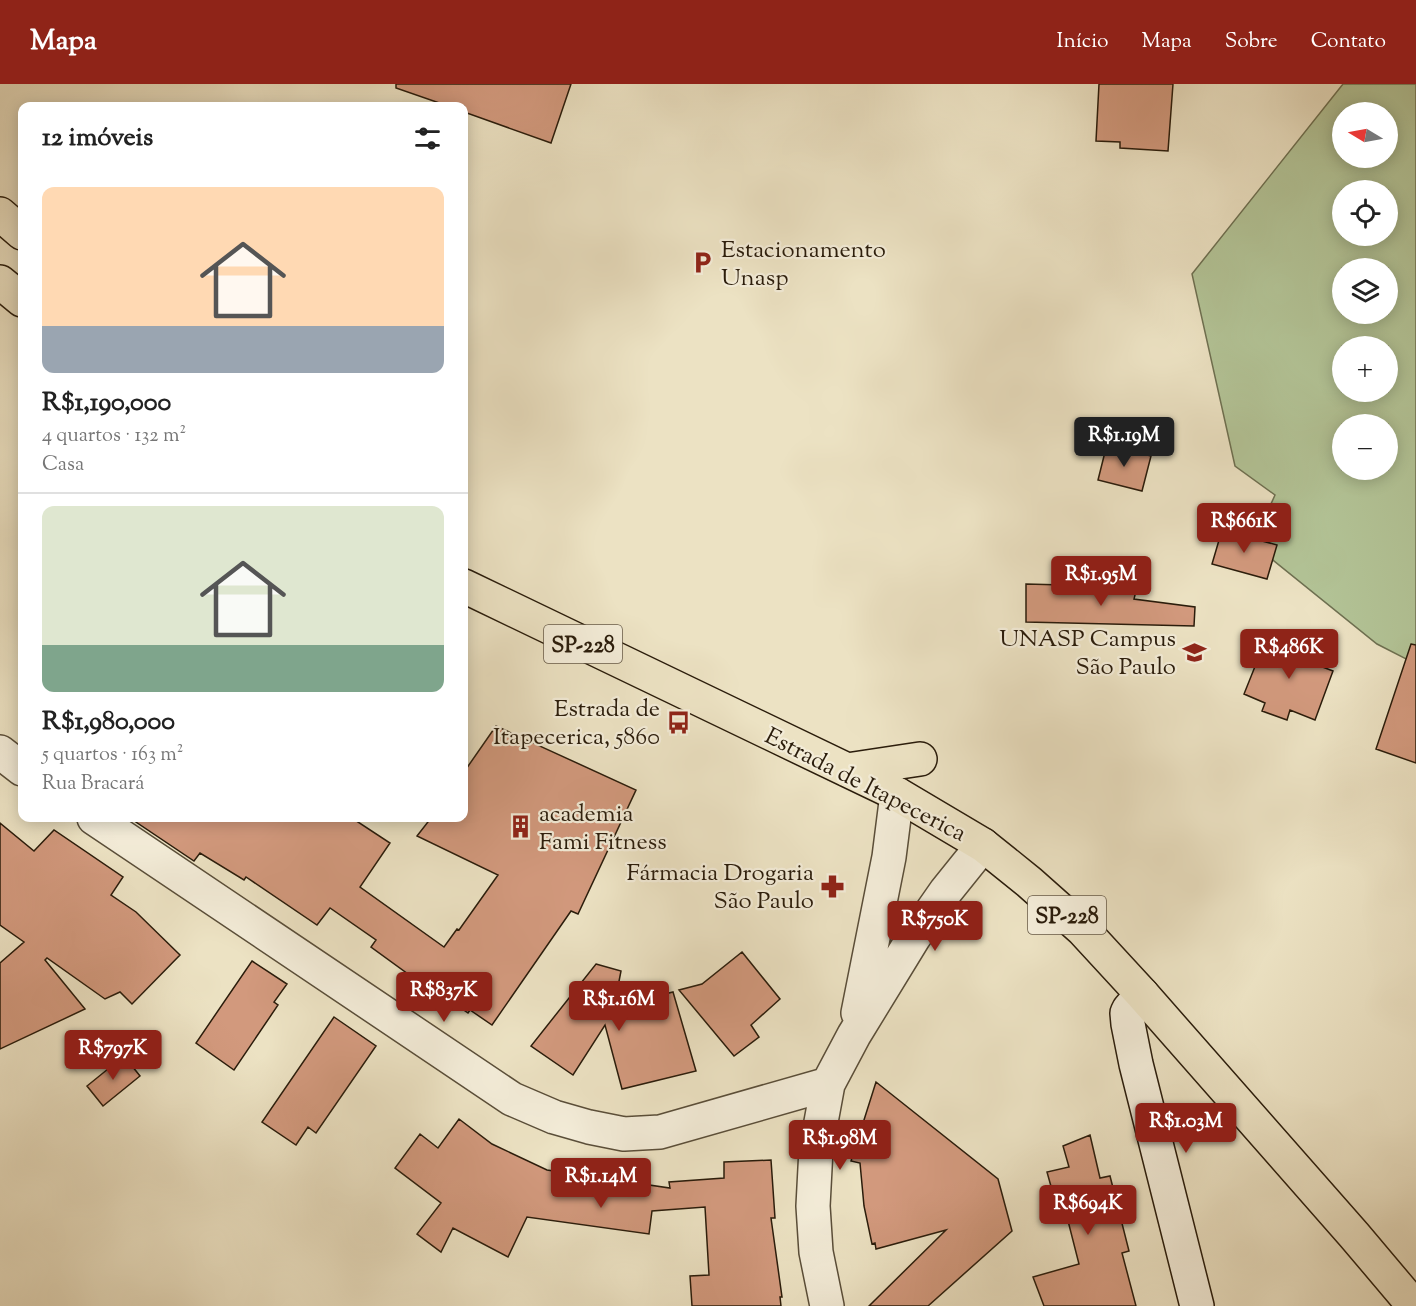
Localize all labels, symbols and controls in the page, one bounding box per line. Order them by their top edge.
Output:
text: Mapa [30,22,97,62]
text: Início [1057,27,1109,57]
text: Mapa [1142,27,1192,57]
text: Sobre [1225,27,1278,57]
text: Contato [1311,27,1386,57]
north arrow [1332,102,1398,168]
map controls [1332,102,1398,480]
text: 12 imóveis [42,120,153,157]
icon: filters [411,122,444,155]
button: locate [1332,180,1398,246]
icon: home [189,226,297,334]
place label: Estacionamento Unasp [721,234,886,296]
parking icon: Estacionamento Unasp [690,250,716,276]
button: layers [1332,258,1398,324]
button: + [1332,336,1398,402]
text: R$1,190,000 [42,385,171,422]
button: − [1332,414,1398,480]
pin: R$1.19M [1069,417,1179,468]
text: 4 quartos · 132 m² [42,422,186,451]
text: R$1.19M [1088,422,1160,451]
text: Casa [42,451,84,480]
pin: R$661K [1195,503,1293,554]
text: R$661K [1211,508,1277,537]
icon: home [189,545,297,653]
pin: R$1.95M [1046,556,1156,607]
text: R$1.95M [1065,561,1137,590]
place label: UNASP Campus São Paulo [999,623,1176,685]
road number: SP-228 [544,625,622,663]
pin: R$486K [1240,629,1338,680]
text: R$486K [1254,634,1324,663]
school or university icon: UNASP Campus São Paulo [1181,639,1207,665]
place label: Estrada de Itapecerica, 5860 [493,693,660,755]
text: R$1,980,000 [42,704,175,741]
bus stop icon: Estrada de Itapecerica, 5860 [665,709,691,735]
street label: Estrada de Itapecerica [758,720,972,851]
text: 5 quartos · 163 m² [42,741,184,770]
text: Rua Bracará [42,770,145,799]
place label: academia Fami Fitness [539,798,667,860]
building icon: academia Fami Fitness [508,814,534,840]
place label: Fármacia Drogaria São Paulo [626,857,814,919]
pharmacy icon: Fármacia Drogaria São Paulo [819,873,845,899]
road number: SP-228 [1028,896,1106,934]
pin: R$750K [886,901,984,952]
text: R$750K [902,906,968,935]
pin: R$837K [395,972,493,1023]
text: R$837K [410,977,478,1006]
pin: R$1.16M [564,981,674,1032]
text: R$1.16M [583,986,655,1015]
pin: R$797K [64,1030,162,1081]
text: R$797K [79,1035,147,1064]
pin: R$1.03M [1131,1103,1241,1154]
text: R$1.03M [1149,1108,1223,1137]
pin: R$1.98M [785,1120,895,1171]
text: R$1.98M [803,1125,877,1154]
pin: R$1.14M [546,1158,656,1209]
text: R$1.14M [565,1163,637,1192]
pin: R$694K [1039,1185,1137,1236]
text: R$694K [1053,1190,1123,1219]

